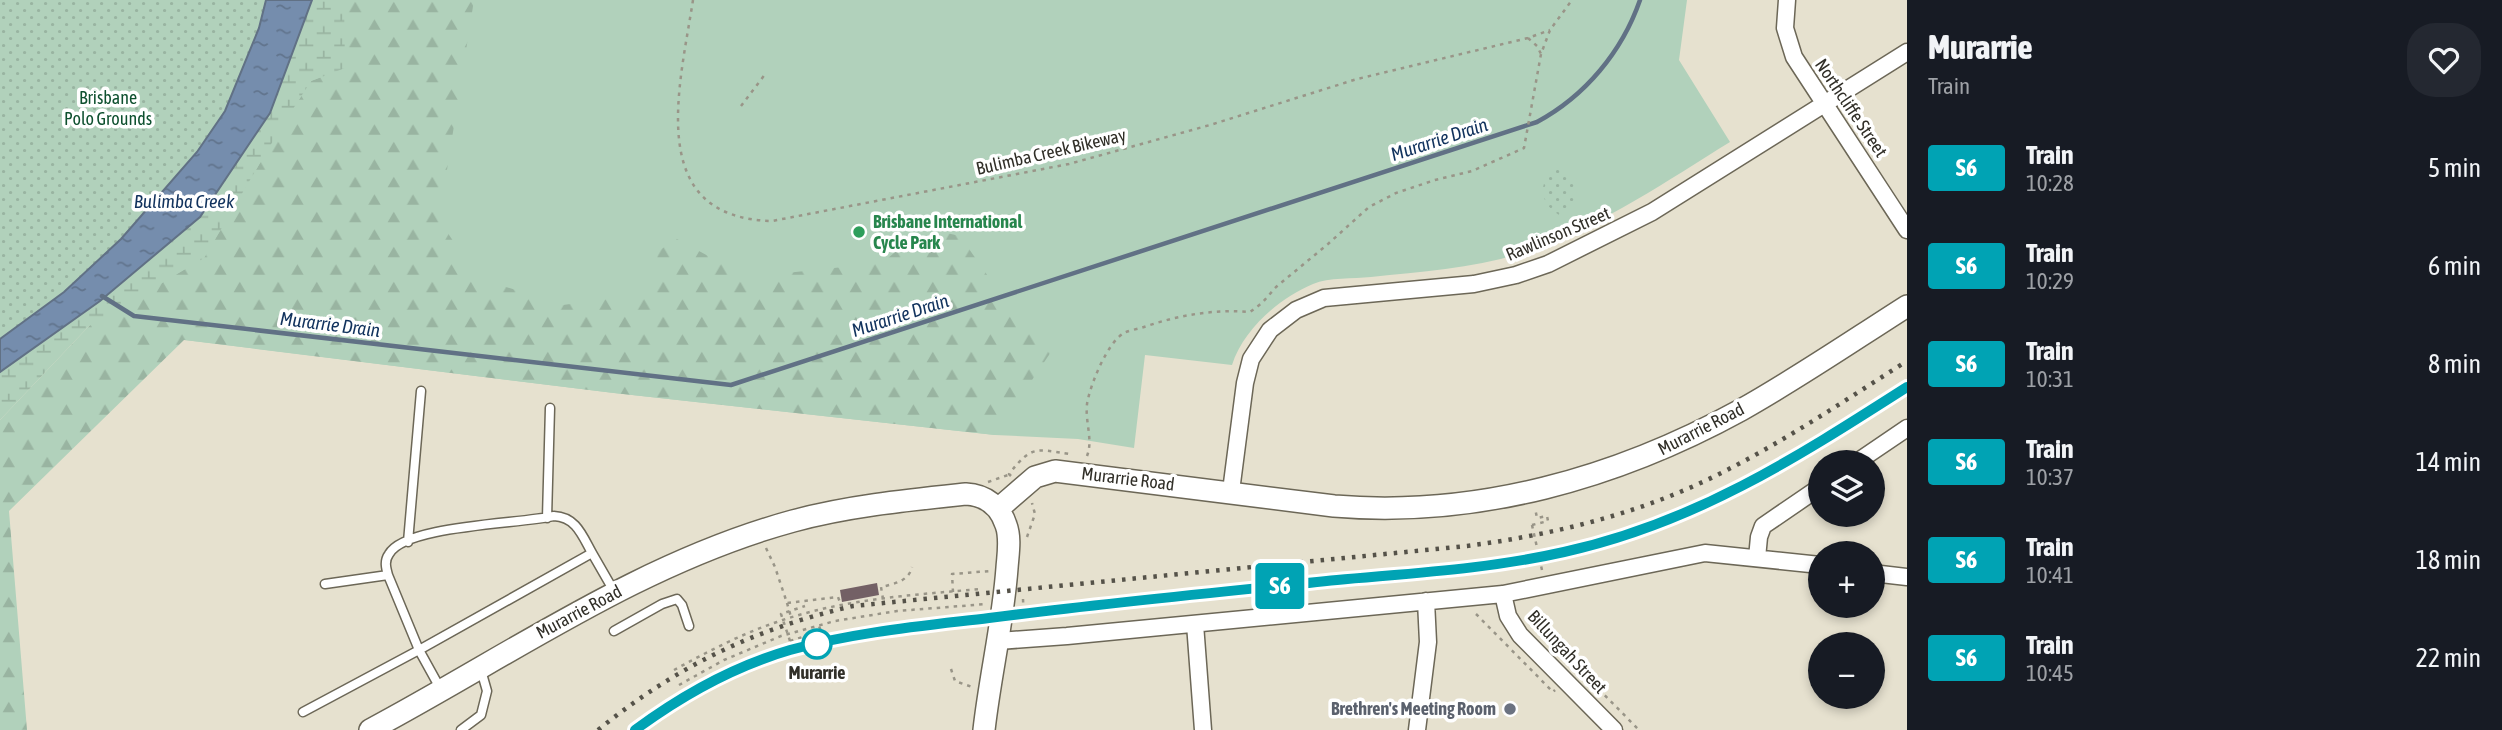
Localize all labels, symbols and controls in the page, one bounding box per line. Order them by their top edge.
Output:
button: heart [2407,23,2481,97]
text: Murarrie [1928,28,2033,66]
street label: Northcliffe Street [1811,55,1892,161]
text: Train [1928,73,1970,99]
park label: Brisbane Polo Grounds [64,87,152,129]
water label: Murarrie Drain [1388,113,1490,165]
street label: Bulimba Creek Bikeway [974,124,1128,179]
text: Train [2026,140,2074,170]
text: 5 min [2428,153,2481,183]
text: S6 [1956,154,1977,181]
text: 10:28 [2026,170,2074,196]
water label: Bulimba Creek [134,190,235,212]
street label: Rawlinson Street [1502,202,1613,265]
place label: Brisbane International Cycle Park [873,211,1022,253]
marker: Brisbane International Cycle Park [851,224,867,240]
text: Train [2026,238,2074,268]
text: 6 min [2428,251,2481,281]
text: S6 [1956,252,1977,279]
text: 10:29 [2026,268,2074,294]
water label: Murarrie Drain [849,289,951,341]
water label: Murarrie Drain [279,307,381,341]
text: Train [2026,336,2074,366]
text: 8 min [2428,349,2481,379]
text: S6 [1956,350,1977,377]
text: 10:31 [2026,366,2074,392]
street label: Murarrie Road [1654,398,1747,459]
text: Train [2026,434,2074,464]
text: 14 min [2416,447,2481,477]
text: S6 [1956,448,1977,475]
map controls [1808,450,1885,709]
button: layers [1808,450,1885,527]
street label: Murarrie Road [1080,462,1176,495]
text: 10:37 [2026,464,2074,490]
text: Train [2026,532,2074,562]
button: + [1808,541,1885,618]
text: 18 min [2416,545,2481,575]
text: S6 [1956,546,1977,573]
text: 10:41 [2026,562,2074,588]
line badge: S6 [1248,563,1312,609]
text: S6 [1269,572,1291,599]
street label: Murarrie Road [532,580,625,643]
street label: Billungah Street [1524,606,1611,698]
marker: Murarrie [802,629,832,659]
text: Train [2026,630,2074,660]
button: − [1808,632,1885,709]
text: 22 min [2416,643,2481,673]
text: S6 [1956,644,1977,671]
text: 10:45 [2026,660,2074,686]
place label: Murarrie [788,662,846,683]
place label: Brethren's Meeting Room [1331,698,1496,719]
marker: Brethren's Meeting Room [1502,701,1518,717]

